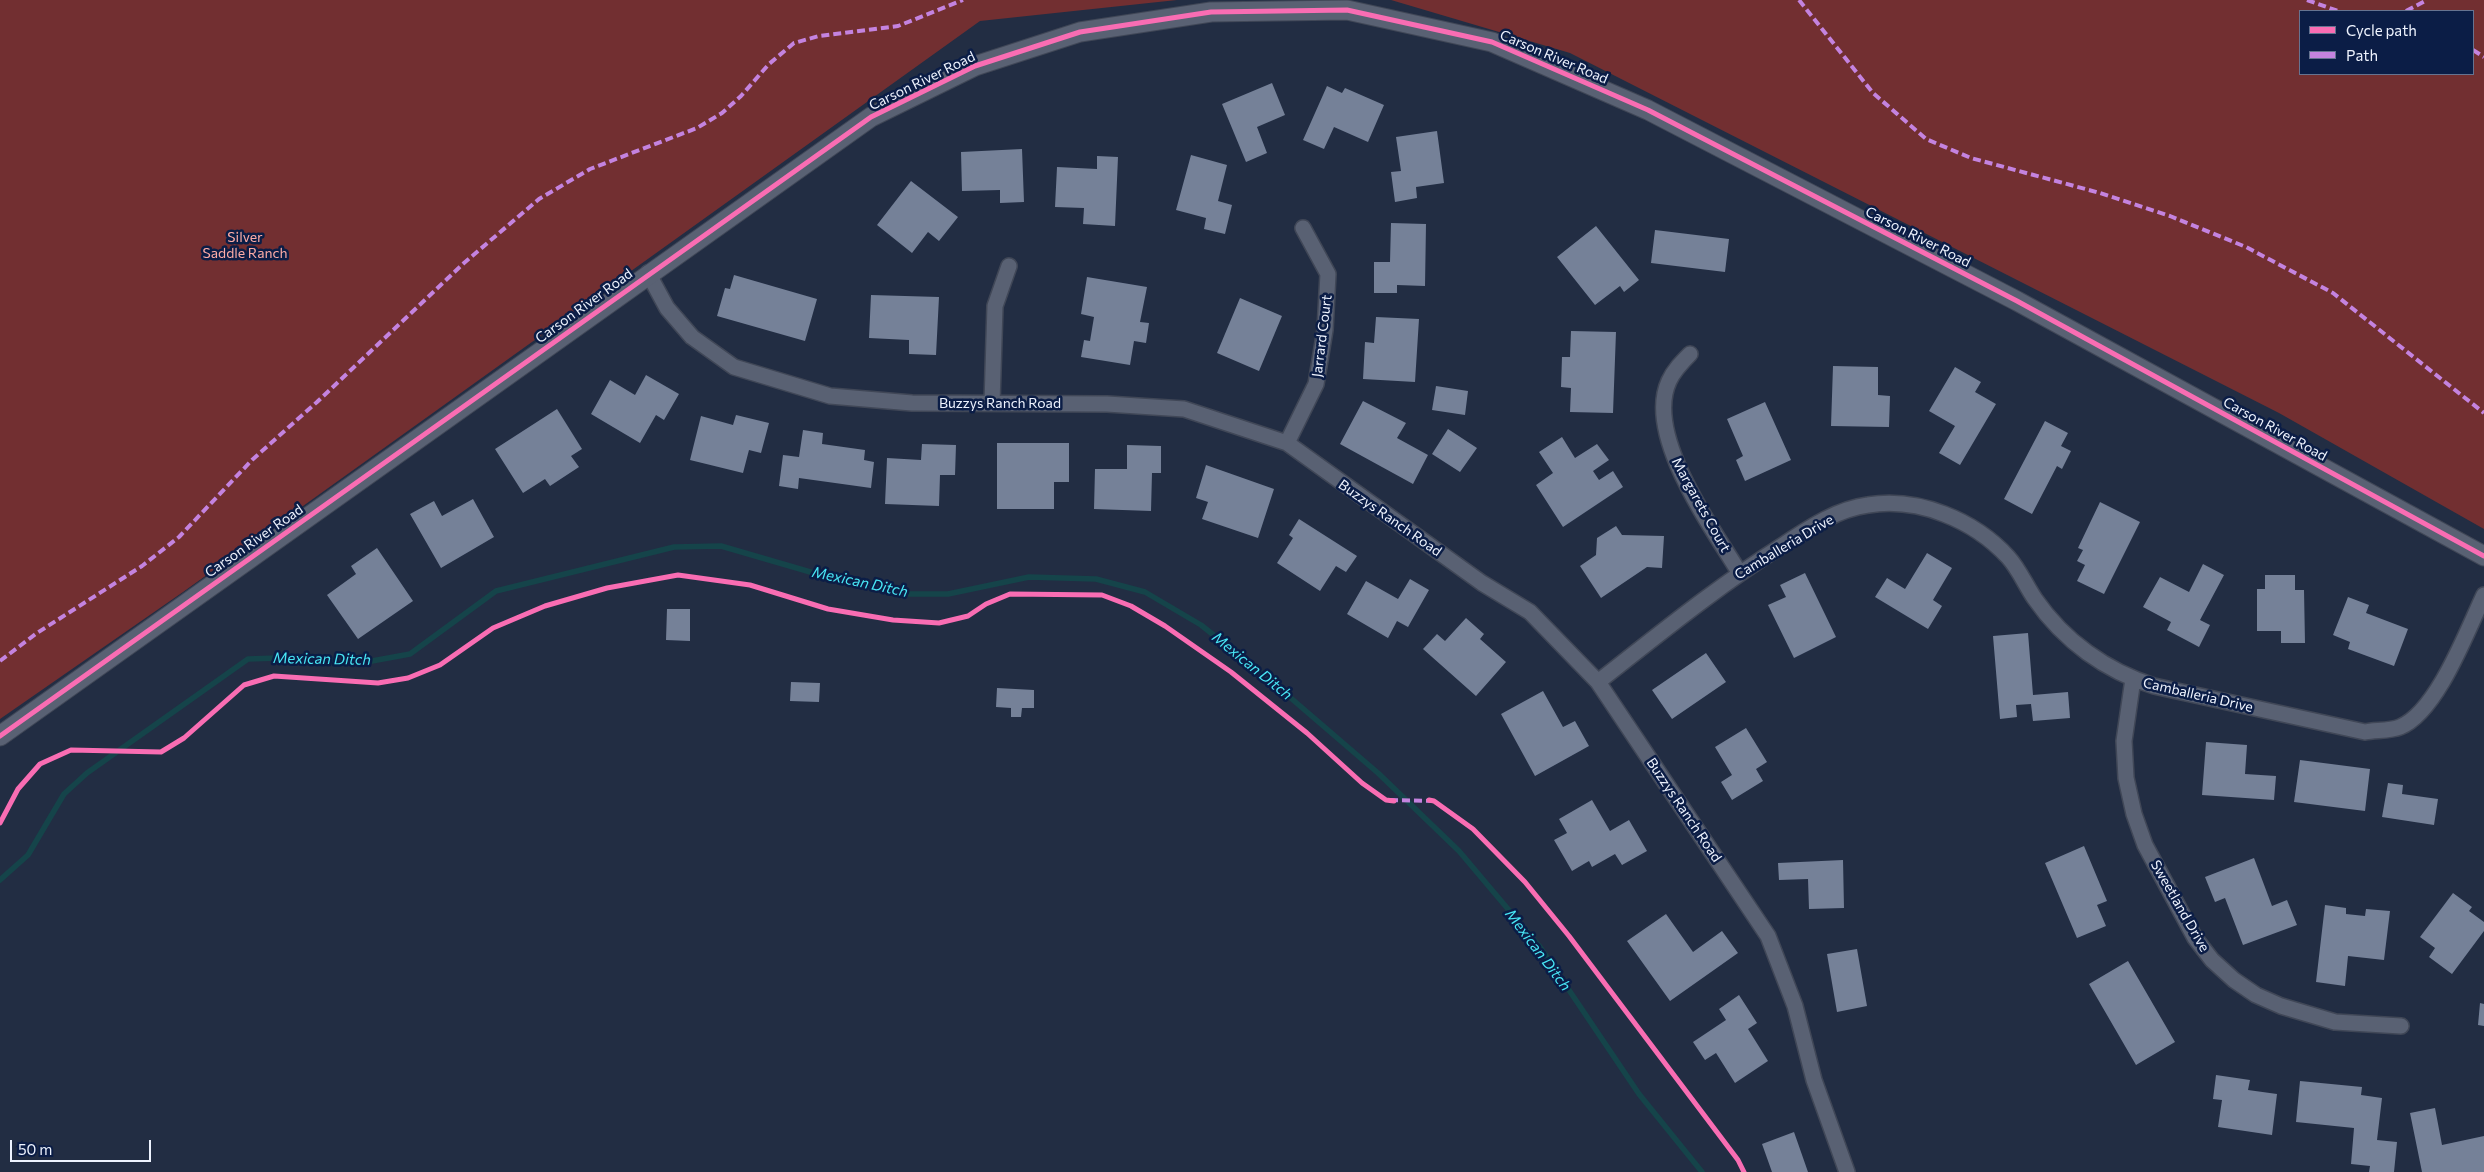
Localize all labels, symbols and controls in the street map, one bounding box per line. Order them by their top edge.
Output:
legend [2299,10,2474,75]
text: Cycle path [2346,21,2417,39]
street label: Carson River Road [1497,27,1611,87]
text: Path [2346,46,2378,64]
street label: Carson River Road [866,48,978,114]
street label: Carson River Road [1863,203,1973,271]
park label: Silver Saddle Ranch [203,229,287,262]
street label: Carson River Road [532,265,636,347]
street label: Jarrard Court [1309,294,1335,378]
street label: Carson River Road [2220,394,2330,464]
street label: Buzzys Ranch Road [939,395,1061,411]
street label: Margarets Court [1668,455,1734,555]
street label: Buzzys Ranch Road [1335,476,1445,560]
street label: Carson River Road [202,501,306,581]
street label: Camballeria Drive [1732,511,1836,583]
water label: Mexican Ditch [810,563,910,601]
water label: Mexican Ditch [1208,628,1296,704]
water label: Mexican Ditch [273,649,371,669]
street label: Camballeria Drive [2141,674,2255,716]
street label: Buzzys Ranch Road [1643,755,1725,865]
street label: Sweetland Drive [2147,857,2213,955]
water label: Mexican Ditch [1501,906,1575,994]
scale bar [12,1130,154,1162]
text: 50 m [18,1140,52,1158]

